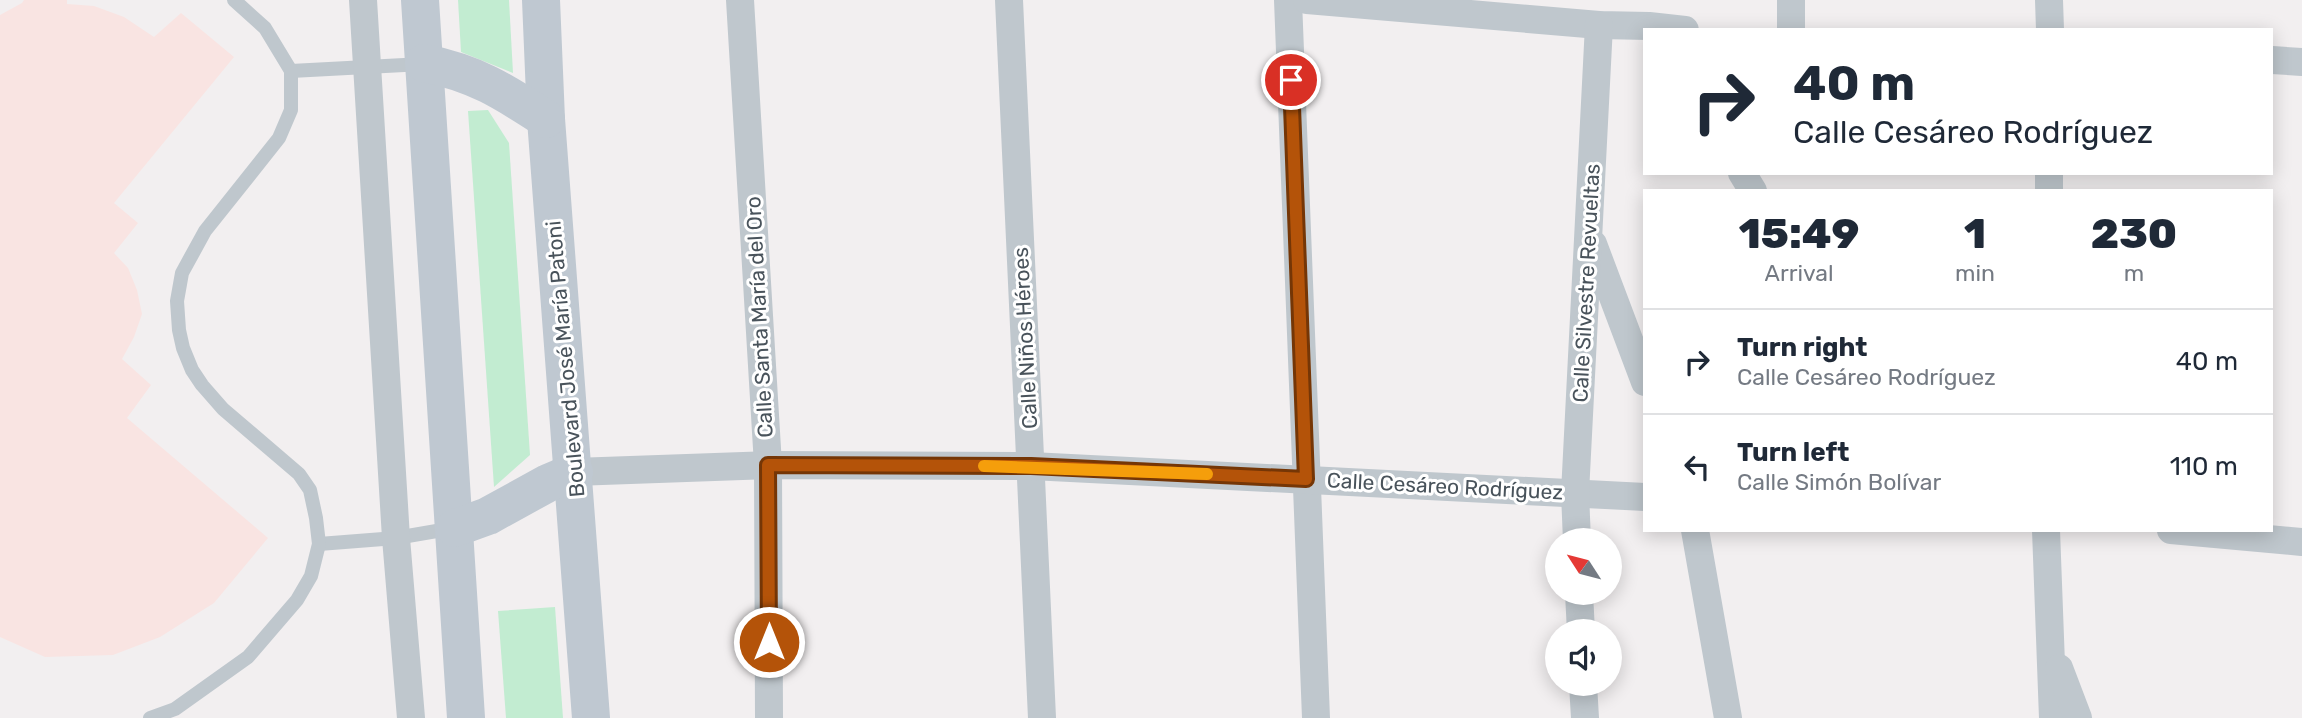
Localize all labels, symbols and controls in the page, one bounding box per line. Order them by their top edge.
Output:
pin [1261,50,1321,110]
text: 40 m [1793,54,1915,112]
icon: right [1678,56,1769,147]
icon: arrive [1272,61,1310,99]
text: Calle Cesáreo Rodríguez [1793,113,2153,151]
street label: Calle Silvestre Revueltas [1567,163,1605,403]
street label: Calle Santa María del Oro [740,196,778,438]
text: 15:49 [1739,209,1859,259]
text: 1 [1964,209,1986,259]
text: 230 [2091,209,2177,259]
street label: Boulevard José María Patoni [540,220,590,498]
street label: Calle Niños Héroes [1008,246,1042,430]
text: Arrival [1765,259,1834,287]
text: min [1955,259,1995,287]
text: m [2124,259,2144,287]
text: Turn right [1737,332,1867,363]
icon: right [1678,343,1716,381]
text: 40 m [2176,346,2238,377]
text: Calle Cesáreo Rodríguez [1737,363,1996,391]
text: Turn left [1737,437,1849,468]
icon: left [1678,448,1716,486]
text: 110 m [2170,451,2238,482]
street label: Calle Cesáreo Rodríguez [1326,467,1564,505]
text: Calle Simón Bolívar [1737,468,1941,496]
north arrow [1545,528,1622,606]
map controls [1545,528,1622,696]
position arrow [732,605,806,679]
button: sound [1545,619,1622,696]

